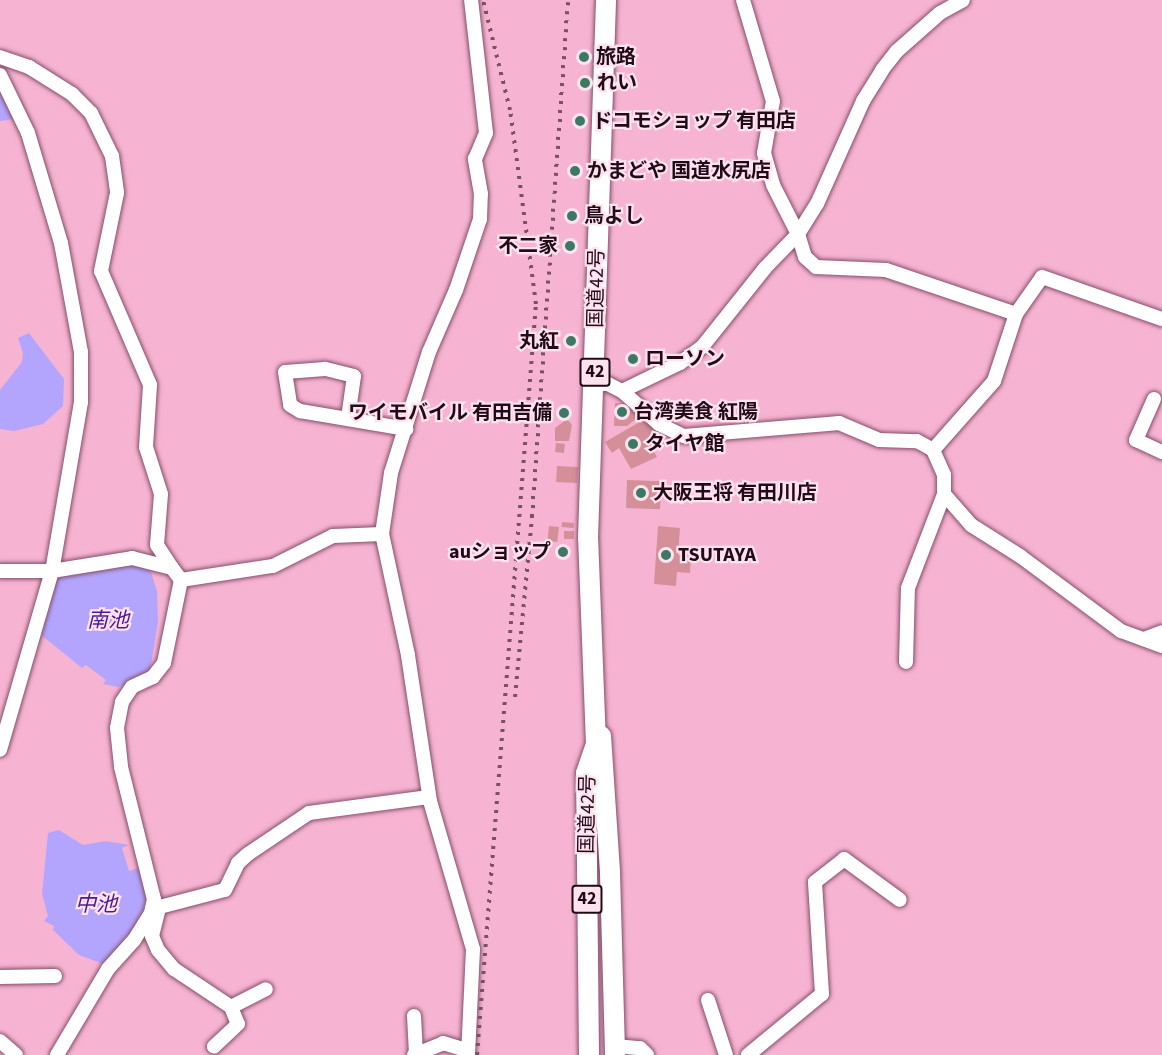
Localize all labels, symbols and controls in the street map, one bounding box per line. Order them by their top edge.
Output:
place label: 旅路 [596,45,636,69]
marker: 旅路 [577,50,591,64]
place label: れい [597,71,637,95]
marker: れい [578,76,592,90]
place label: ドコモショップ 有田店 [592,109,796,133]
marker: ドコモショップ 有田店 [573,114,587,128]
place label: かまどや 国道水尻店 [587,159,771,183]
marker: かまどや 国道水尻店 [568,164,582,178]
place label: 鳥よし [584,204,644,228]
marker: 鳥よし [565,209,579,223]
place label: 不二家 [498,234,558,258]
marker: 不二家 [563,239,577,253]
street label: 国道42号 [584,248,610,328]
place label: 丸紅 [519,329,559,353]
marker: 丸紅 [564,334,578,348]
place label: ローソン [645,347,725,371]
marker: ローソン [626,352,640,366]
road number: 42 [578,357,612,387]
place label: 台湾美食 紅陽 [634,400,758,424]
place label: ワイモバイル 有田吉備 [348,401,552,425]
marker: 台湾美食 紅陽 [615,405,629,419]
marker: ワイモバイル 有田吉備 [557,406,571,420]
place label: タイヤ館 [645,432,725,456]
marker: タイヤ館 [626,437,640,451]
place label: 大阪王将 有田川店 [653,481,817,505]
marker: 大阪王将 有田川店 [634,486,648,500]
place label: auショップ [449,540,551,564]
place label: TSUTAYA [678,543,756,567]
marker: auショップ [556,545,570,559]
marker: TSUTAYA [659,548,673,562]
water label: 南池 [87,607,129,633]
street label: 国道42号 [575,774,601,854]
road number: 42 [570,884,604,914]
water label: 中池 [75,891,117,917]

